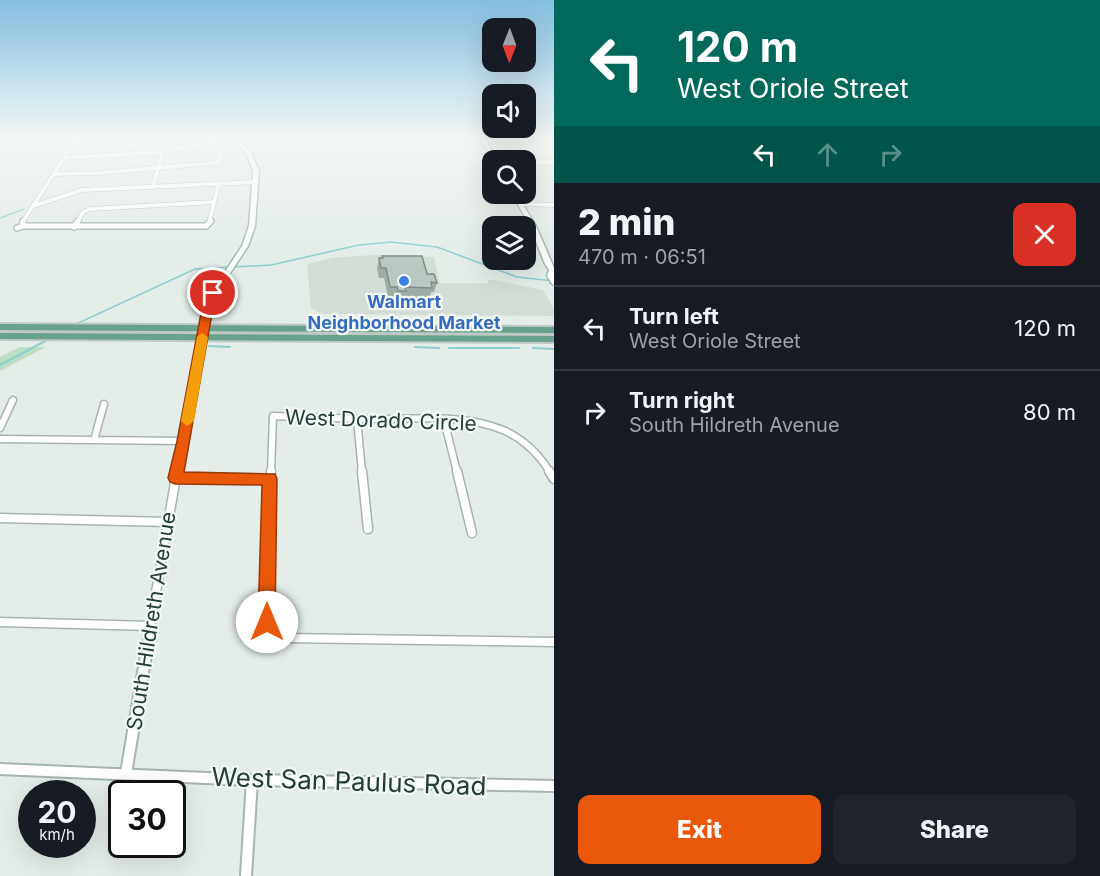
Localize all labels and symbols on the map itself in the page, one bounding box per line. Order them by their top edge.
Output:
north arrow [482,18,536,72]
pin [187,267,238,318]
marker: Walmart Neighborhood Market [397,274,411,288]
place label: Walmart Neighborhood Market [308,291,501,333]
street label: West Dorado Circle [285,404,477,436]
street label: South Hildreth Avenue [121,510,181,732]
position arrow [235,590,299,654]
street label: West San Paulus Road [211,761,487,801]
speed limit sign: 30 [108,780,186,858]

